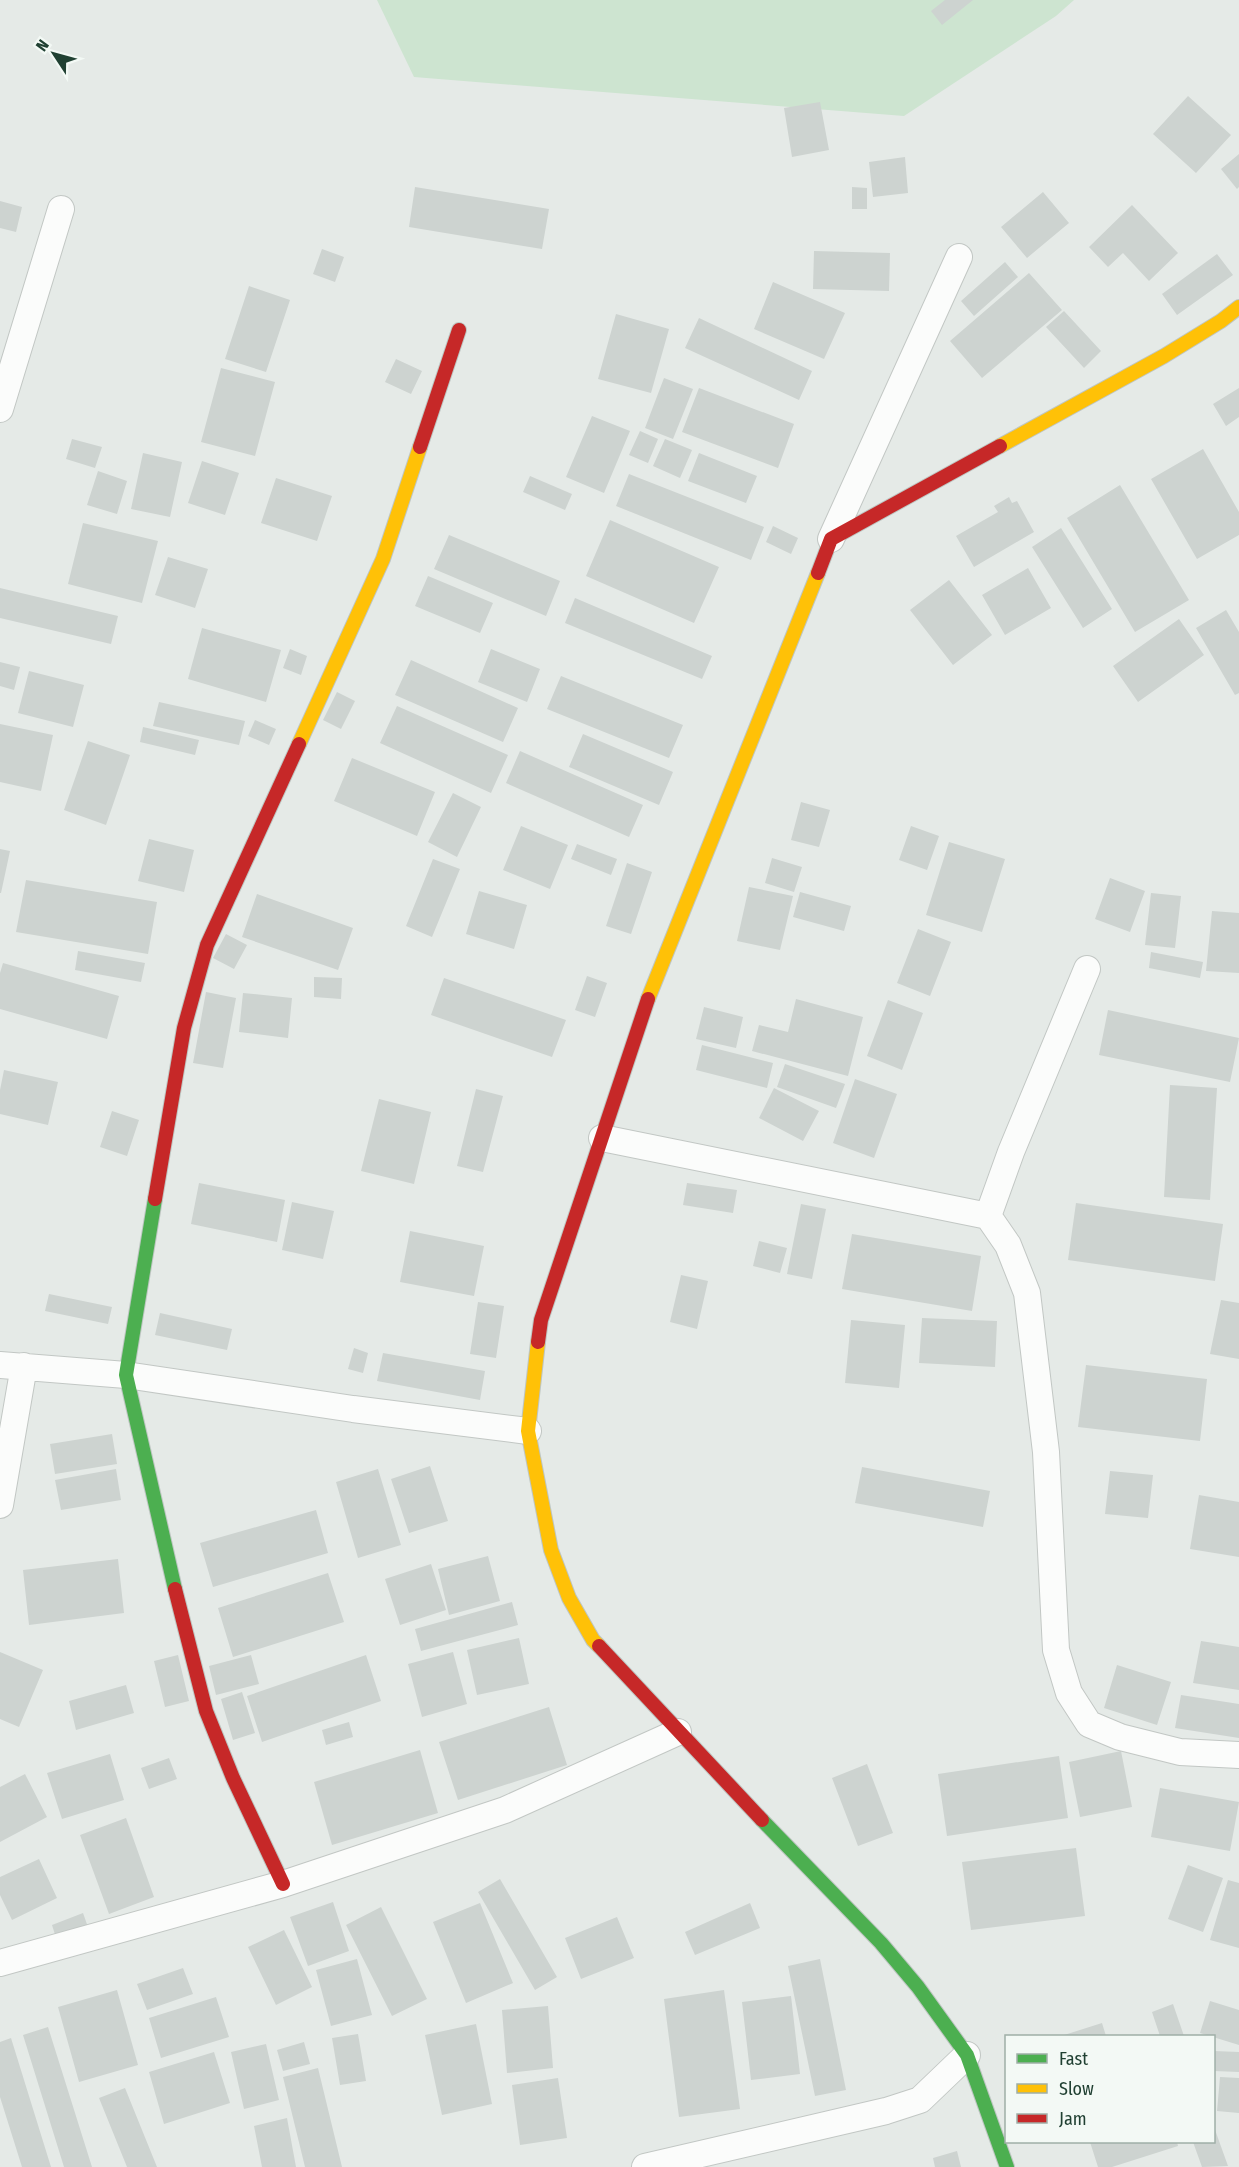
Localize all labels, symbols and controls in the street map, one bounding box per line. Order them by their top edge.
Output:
north arrow [24,24,84,84]
text: N [32,36,53,55]
legend [1005,2035,1215,2143]
text: Fast [1059,2048,1088,2070]
text: Slow [1059,2078,1094,2100]
text: Jam [1059,2108,1087,2130]

